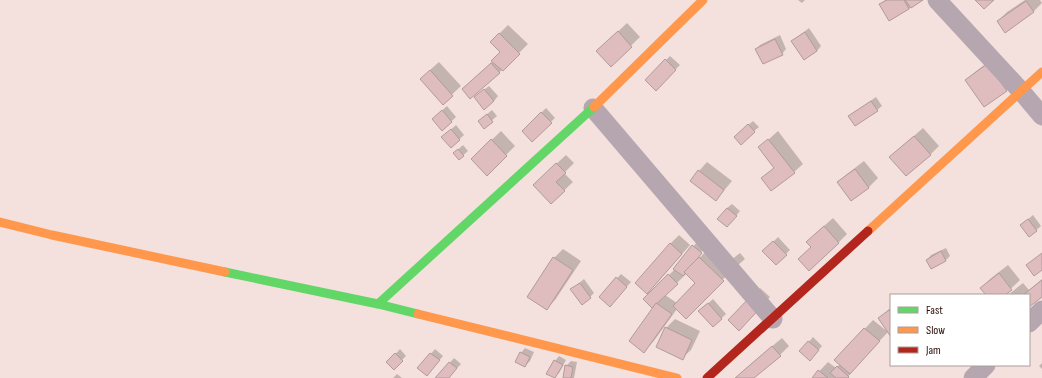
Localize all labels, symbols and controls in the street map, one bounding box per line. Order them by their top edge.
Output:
legend [890,294,1030,366]
text: Fast [926,303,943,318]
text: Slow [926,323,945,338]
text: Jam [925,343,941,358]

